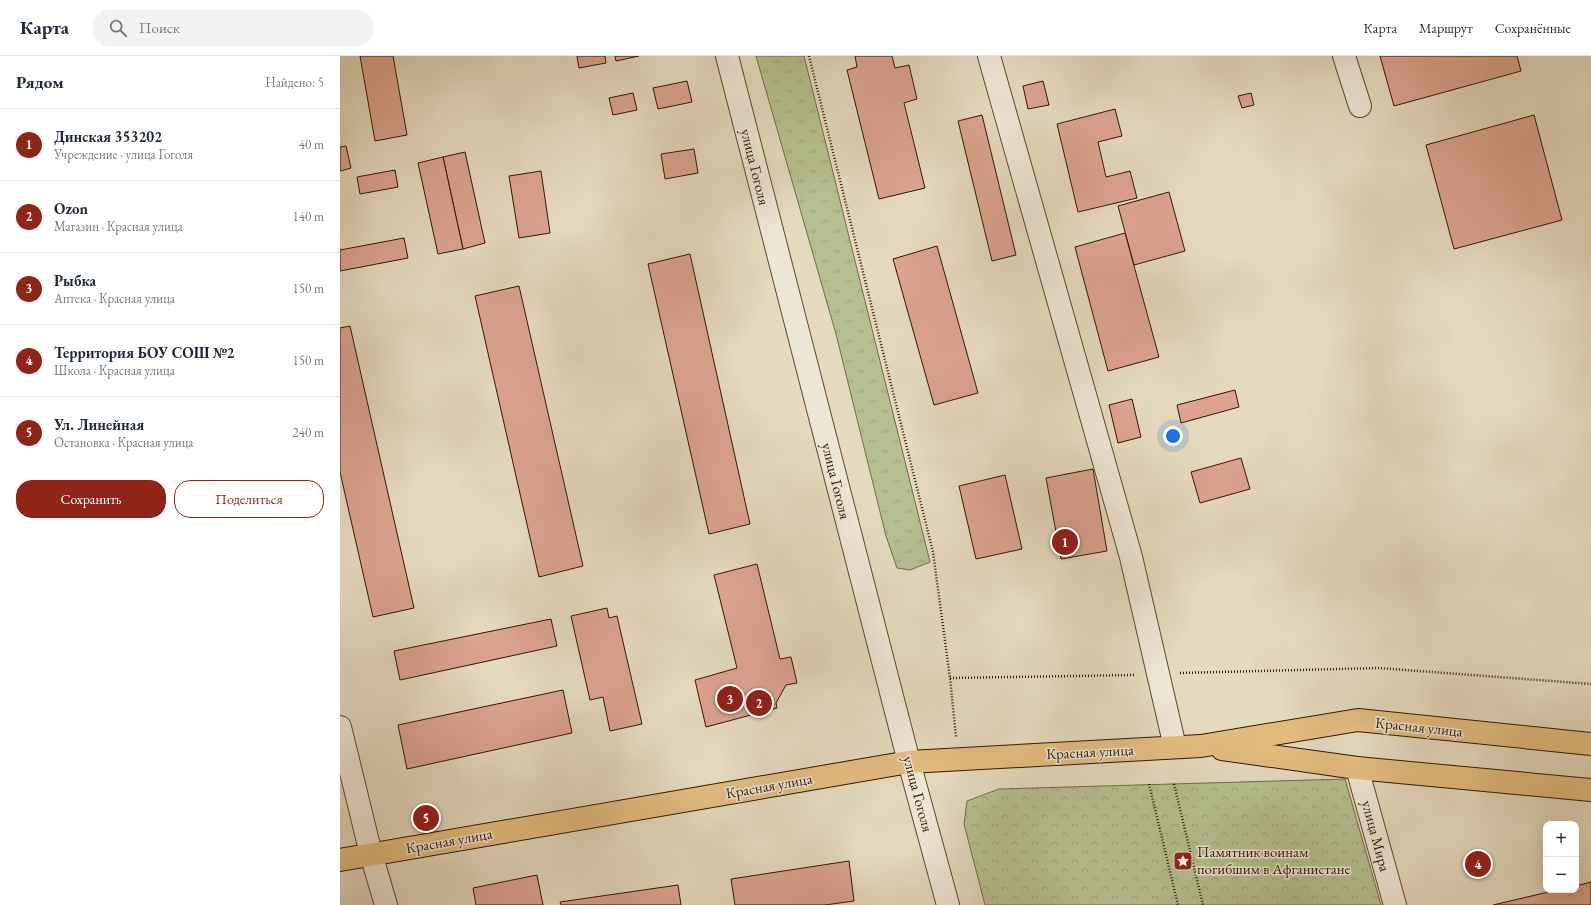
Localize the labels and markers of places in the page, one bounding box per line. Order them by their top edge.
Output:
pin: 1 [1052,527,1078,557]
pin: 3 [717,684,743,714]
pin: 2 [746,688,772,718]
pin: 5 [413,803,439,833]
place label: Памятник воинам погибшим в Афганистане [1197,842,1351,878]
pin: 4 [1465,849,1491,879]
place icon: Памятник воинам погибшим в Афганистане [1172,850,1194,872]

